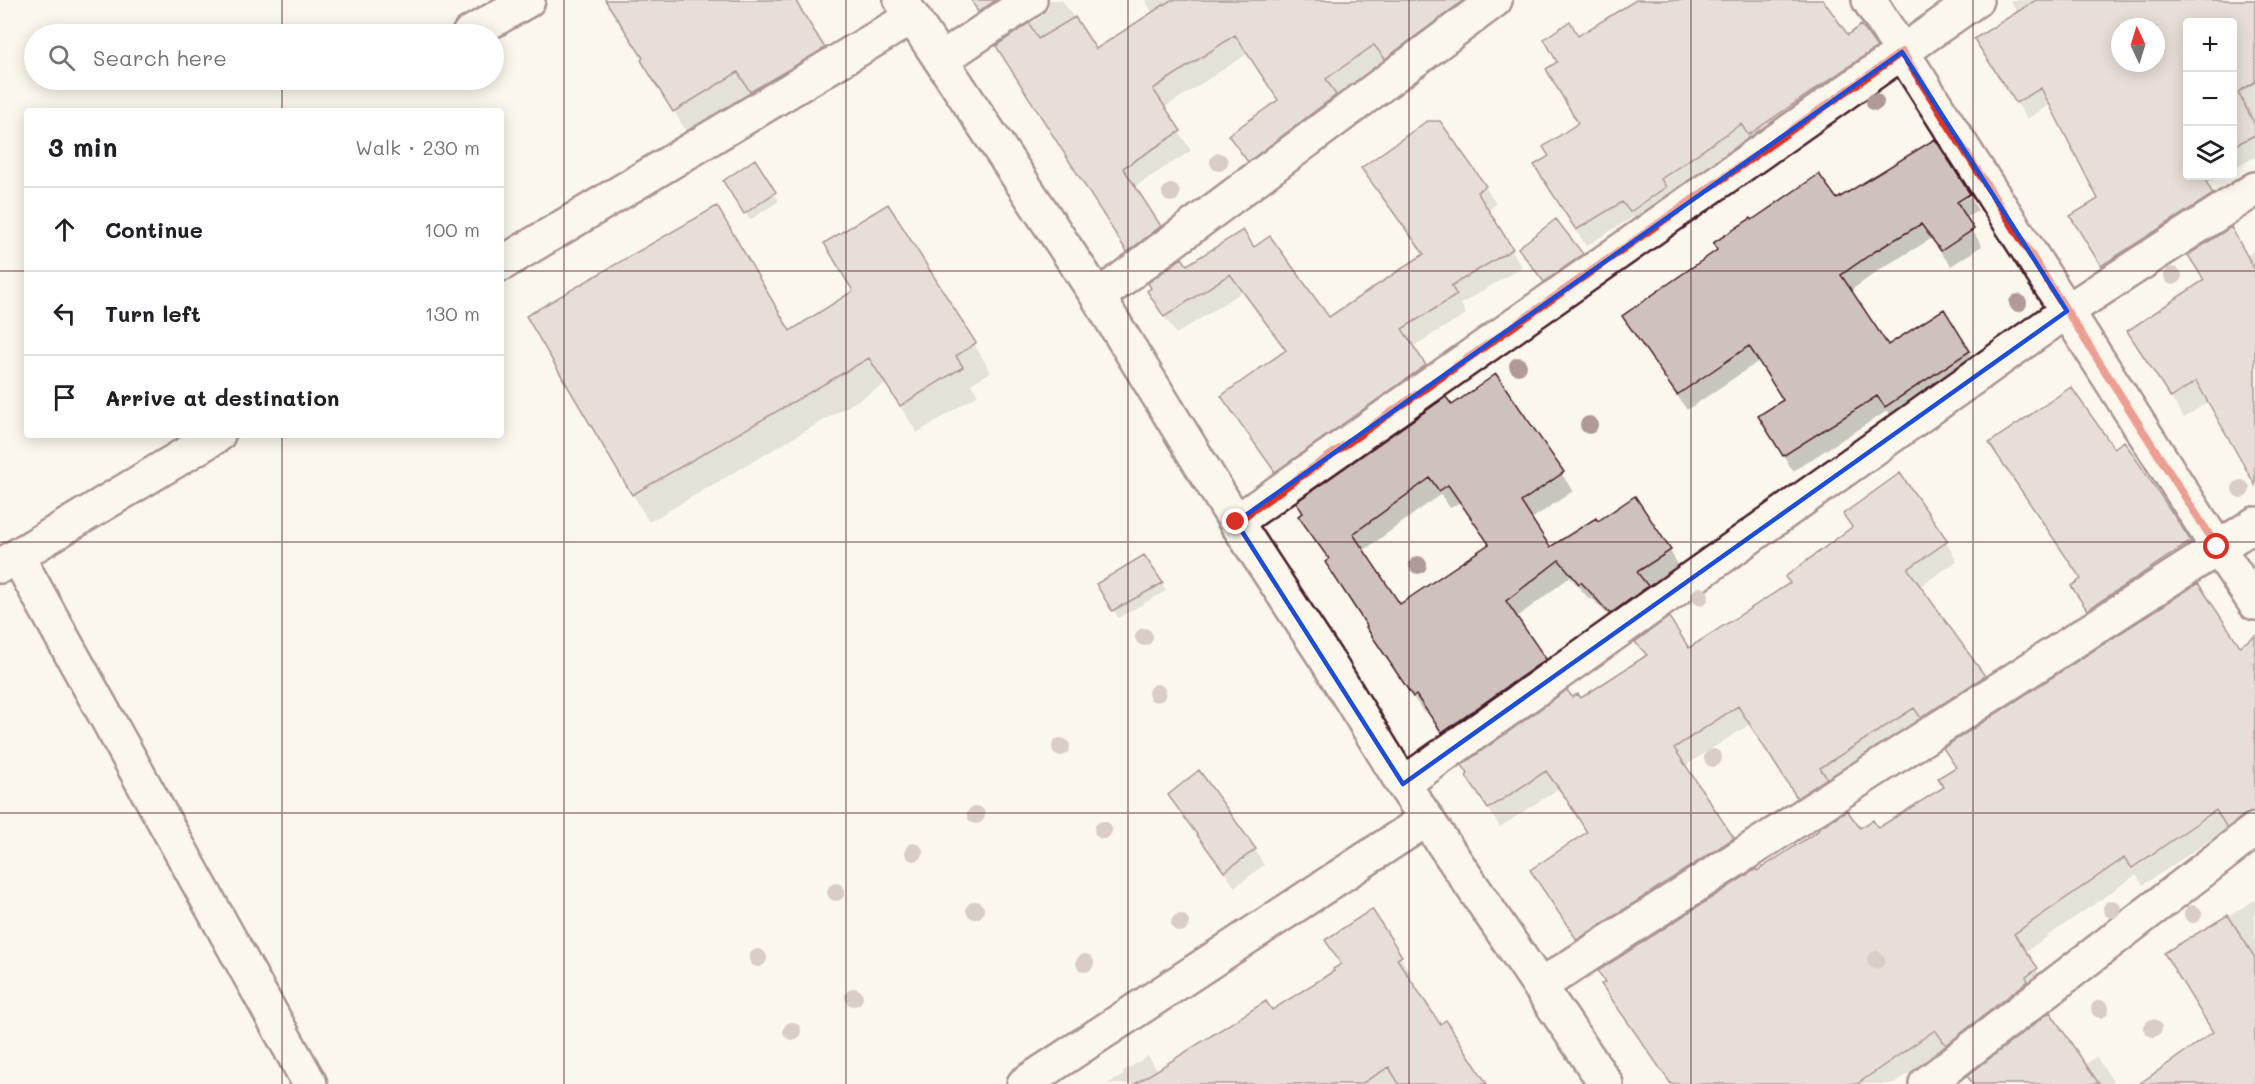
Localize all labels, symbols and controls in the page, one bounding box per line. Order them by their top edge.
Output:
north arrow [2111,18,2165,72]
map controls [2183,18,2237,180]
button: + [2183,18,2237,72]
search box [24,24,504,90]
icon: search [45,41,78,74]
text: Search here [93,43,227,72]
button: − [2183,72,2237,126]
button: layers [2183,126,2237,180]
text: 3 min [48,130,117,164]
text: Walk · 230 m [355,134,480,160]
icon: ahead [48,213,81,246]
text: Continue [105,215,203,244]
text: 100 m [424,216,480,242]
icon: left [48,297,81,330]
text: Turn left [105,299,201,328]
text: 130 m [425,300,480,326]
icon: arrive [48,381,81,414]
text: Arrive at destination [105,383,340,412]
route end [1222,508,1248,534]
route start [2203,533,2229,559]

